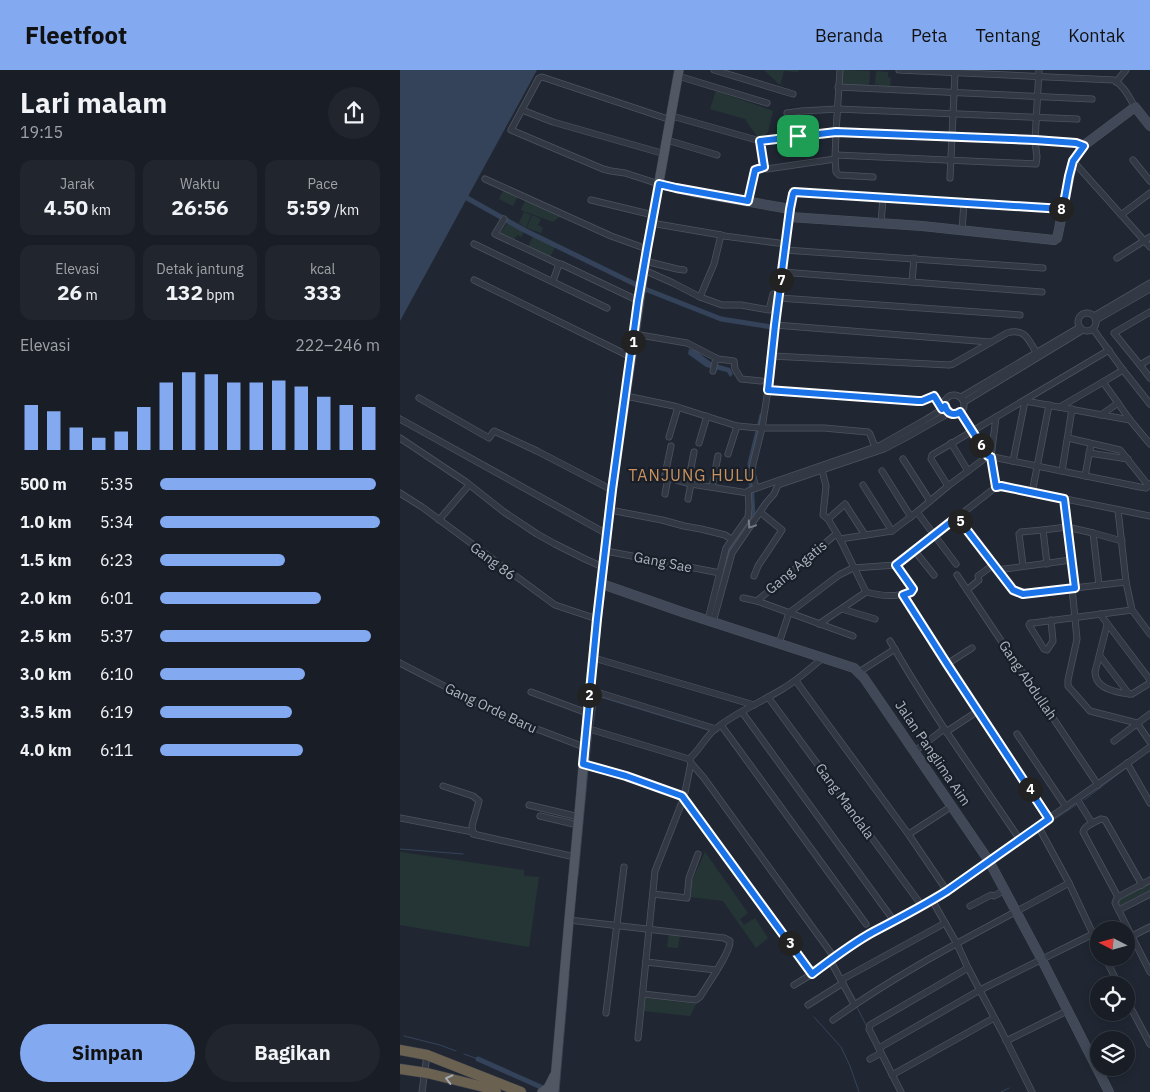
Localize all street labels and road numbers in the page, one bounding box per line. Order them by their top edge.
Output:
street label: Gang Agatis [762,536,831,598]
street label: Gang 86 [467,538,519,584]
street label: Gang Sae [632,548,694,577]
street label: Gang Abdullah [995,637,1061,723]
street label: Gang Orde Baru [442,679,540,737]
street label: Jalan Panglima Aim [891,697,975,809]
street label: Gang Mandala [811,759,879,843]

